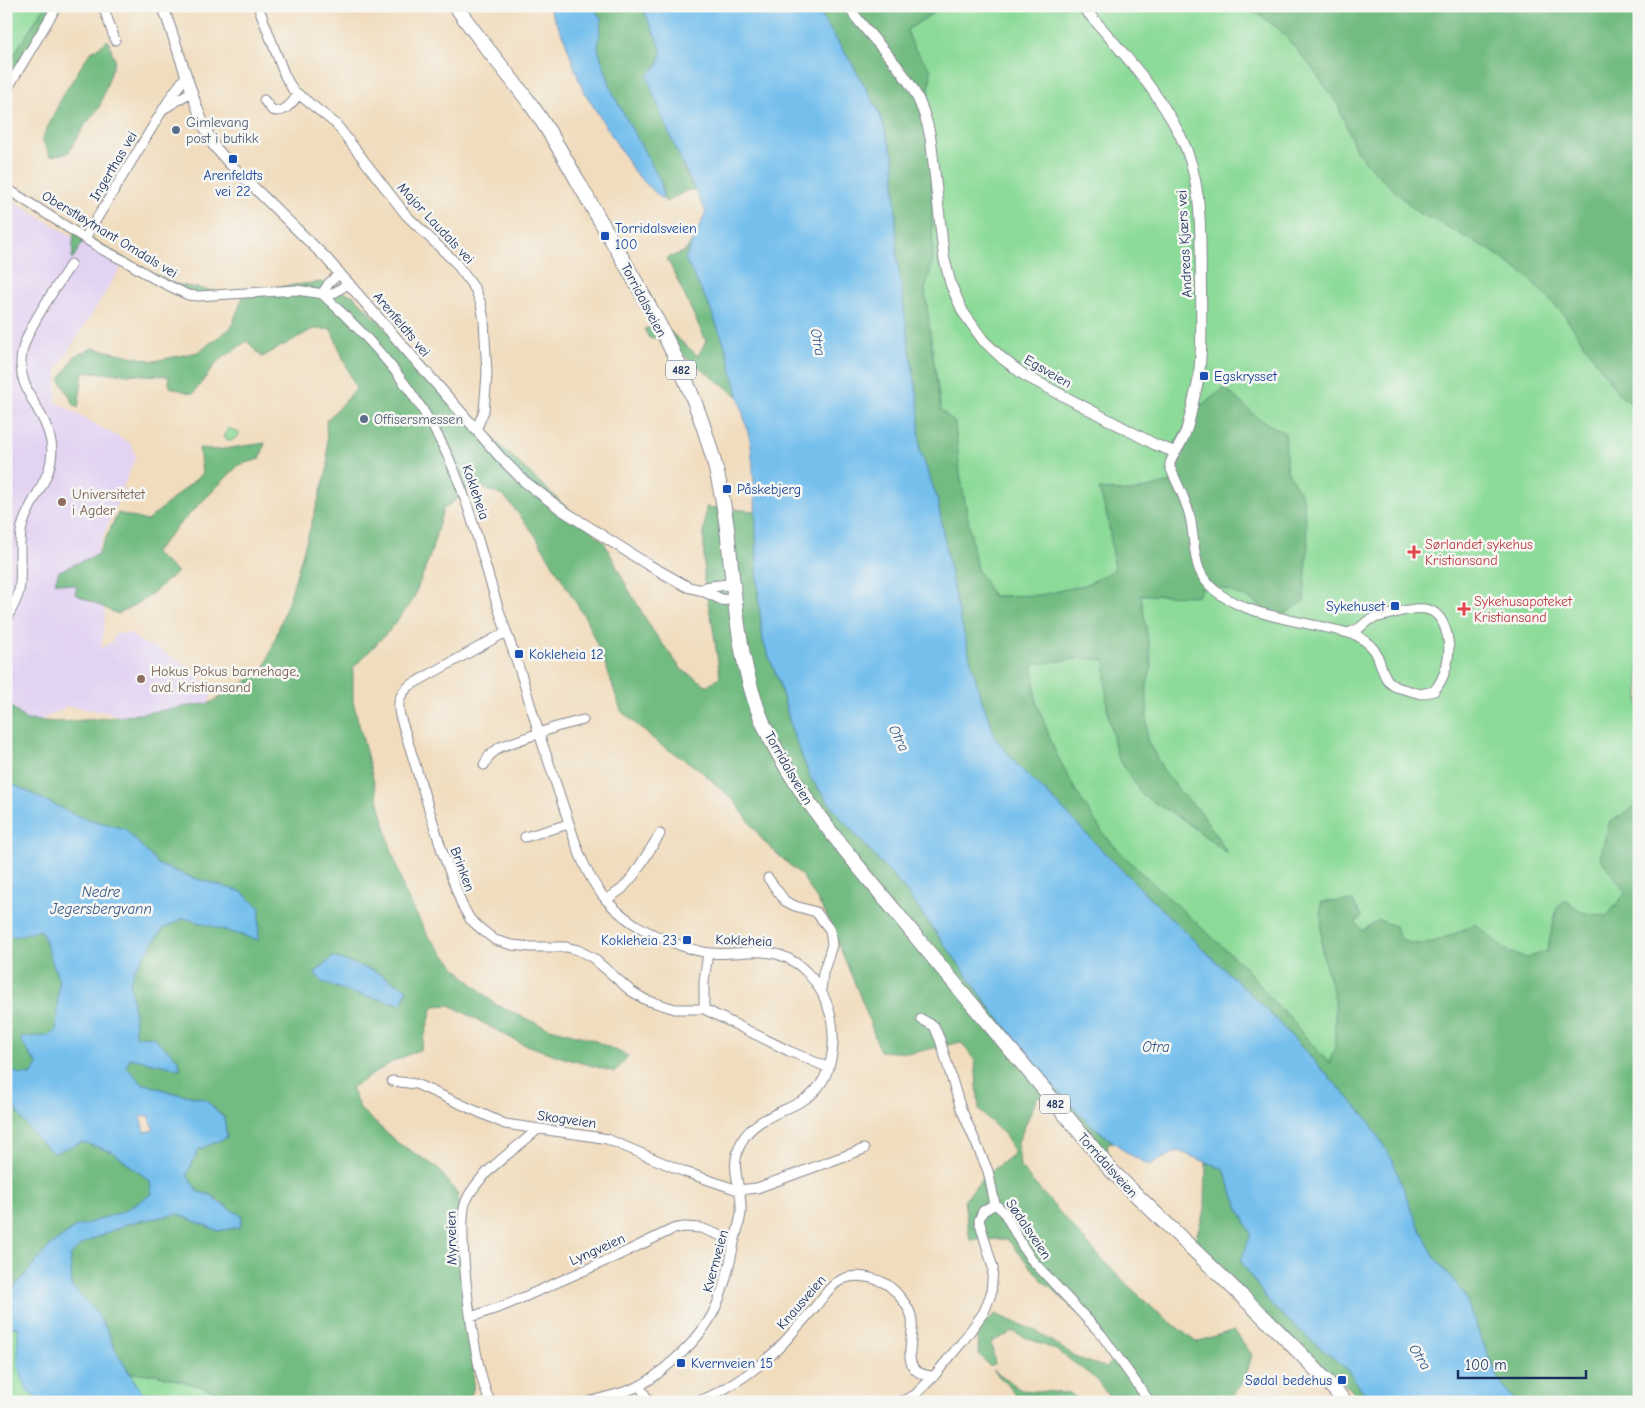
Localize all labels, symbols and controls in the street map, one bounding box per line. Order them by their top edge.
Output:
place label: Gimlevang post i butikk [186,114,259,147]
marker: Gimlevang post i butikk [170,124,182,136]
street label: Ingerthas vei [86,128,141,204]
marker: Arenfeldts vei 22 [227,153,239,165]
place label: Arenfeldts vei 22 [203,167,263,200]
street label: Major Laudals vei [394,179,478,268]
street label: Oberstløytnant Omdals vei [39,187,181,282]
street label: Andreas Kjærs vei [1173,190,1196,298]
place label: Torridalsveien 100 [615,220,697,253]
marker: Torridalsveien 100 [599,230,611,242]
street label: Torridalsveien [617,260,670,340]
street label: Arenfeldts vei [370,288,434,360]
water label: Otra [807,327,830,357]
street label: Egsveien [1021,351,1075,392]
road number: 482 [666,360,696,380]
place label: Egskrysset [1214,368,1278,385]
marker: Egskrysset [1198,370,1210,382]
place label: Offisersmessen [374,411,463,428]
marker: Offisersmessen [358,413,370,425]
street label: Kokleheia [458,462,493,522]
place label: Påskebjerg [737,481,801,498]
marker: Påskebjerg [721,483,733,495]
place label: Universitetet i Agder [72,486,146,519]
marker: Universitetet i Agder [56,496,68,508]
place label: Sørlandet sykehus Kristiansand [1425,536,1533,569]
marker: Sørlandet sykehus Kristiansand [1407,545,1421,559]
place label: Sykehusapoteket Kristiansand [1474,593,1573,626]
place label: Sykehuset [1326,598,1386,615]
marker: Sykehuset [1389,600,1401,612]
marker: Sykehusapoteket Kristiansand [1458,603,1470,615]
place label: Kokleheia 12 [529,646,604,663]
marker: Kokleheia 12 [513,648,525,660]
place label: Hokus Pokus barnehage, avd. Kristiansand [151,663,299,696]
marker: Hokus Pokus barnehage, avd. Kristiansand [135,673,147,685]
water label: Otra [885,722,913,755]
street label: Torridalsveien [761,729,816,808]
street label: Brinken [447,844,478,894]
water label: Nedre Jegersbergvann [49,883,152,918]
street label: Kokleheia [715,931,773,950]
place label: Kokleheia 23 [601,932,677,949]
marker: Kokleheia 23 [681,934,693,946]
water label: Otra [1142,1038,1170,1056]
road number: 482 [1040,1094,1070,1114]
street label: Skogveien [536,1107,598,1132]
street label: Torridalsveien [1074,1129,1141,1201]
street label: Sødalsveien [1002,1196,1055,1263]
street label: Myrveien [443,1211,460,1265]
street label: Kvernveien [699,1228,732,1294]
street label: Lyngveien [567,1230,628,1269]
street label: Knausveien [773,1272,830,1333]
water label: Otra [1405,1341,1435,1374]
scale bar [1458,1348,1585,1380]
place label: Kvernveien 15 [691,1355,773,1372]
text: 100 m [1465,1356,1507,1374]
marker: Kvernveien 15 [675,1357,687,1369]
place label: Sødal bedehus [1245,1372,1332,1389]
marker: Sødal bedehus [1336,1374,1348,1386]

